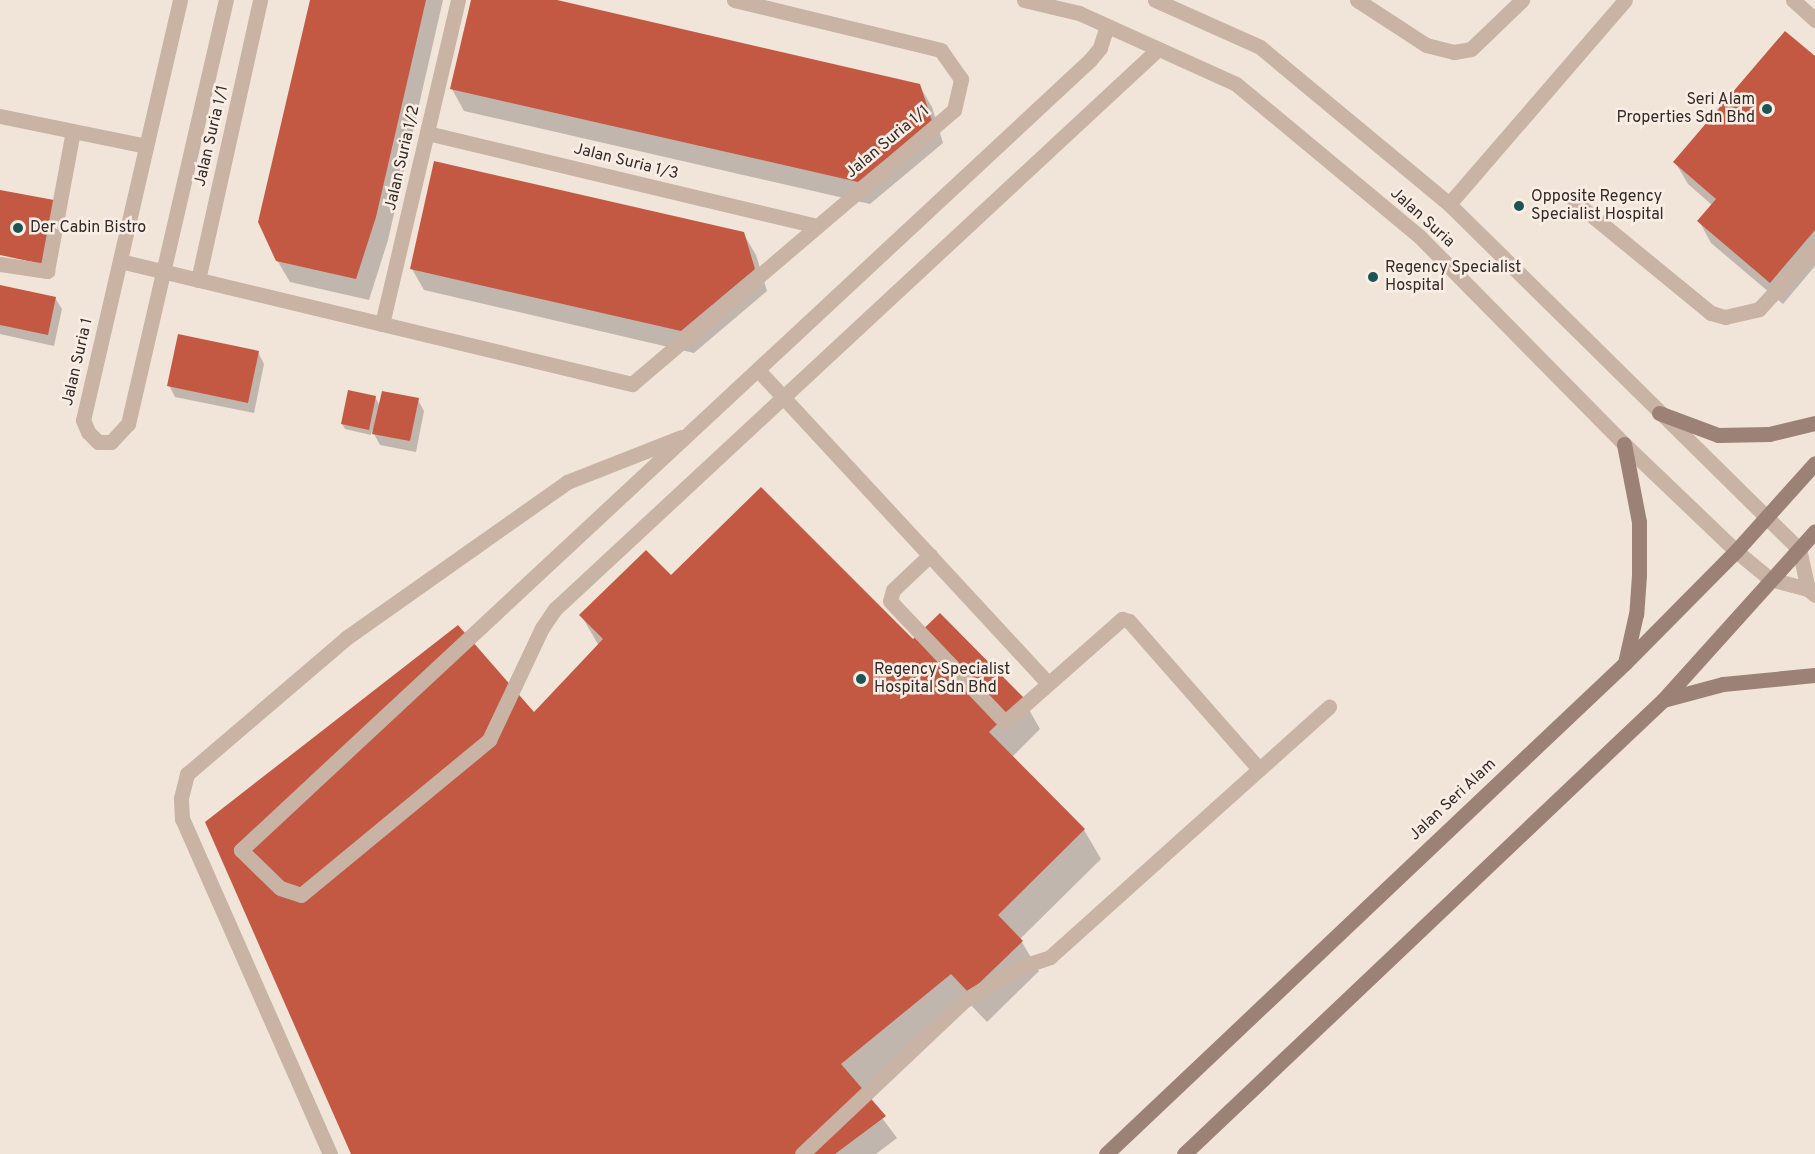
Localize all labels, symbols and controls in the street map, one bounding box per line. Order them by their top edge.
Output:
street label: Jalan Suria 1/1 [191,83,233,189]
place label: Seri Alam Properties Sdn Bhd [1616,90,1755,128]
street label: Jalan Suria 1/1 [842,101,934,183]
marker: Seri Alam Properties Sdn Bhd [1760,102,1774,116]
street label: Jalan Suria 1/2 [382,104,424,212]
street label: Jalan Suria 1/3 [572,140,680,184]
street label: Jalan Suria [1386,184,1458,252]
place label: Opposite Regency Specialist Hospital [1531,187,1664,225]
marker: Opposite Regency Specialist Hospital [1512,199,1526,213]
place label: Der Cabin Bistro [30,218,146,238]
marker: Der Cabin Bistro [11,221,25,235]
place label: Regency Specialist Hospital [1385,258,1521,296]
marker: Regency Specialist Hospital [1366,270,1380,284]
street label: Jalan Suria 1 [59,316,97,408]
place label: Regency Specialist Hospital Sdn Bhd [874,660,1010,698]
marker: Regency Specialist Hospital Sdn Bhd [852,670,870,688]
street label: Jalan Seri Alam [1405,755,1501,845]

